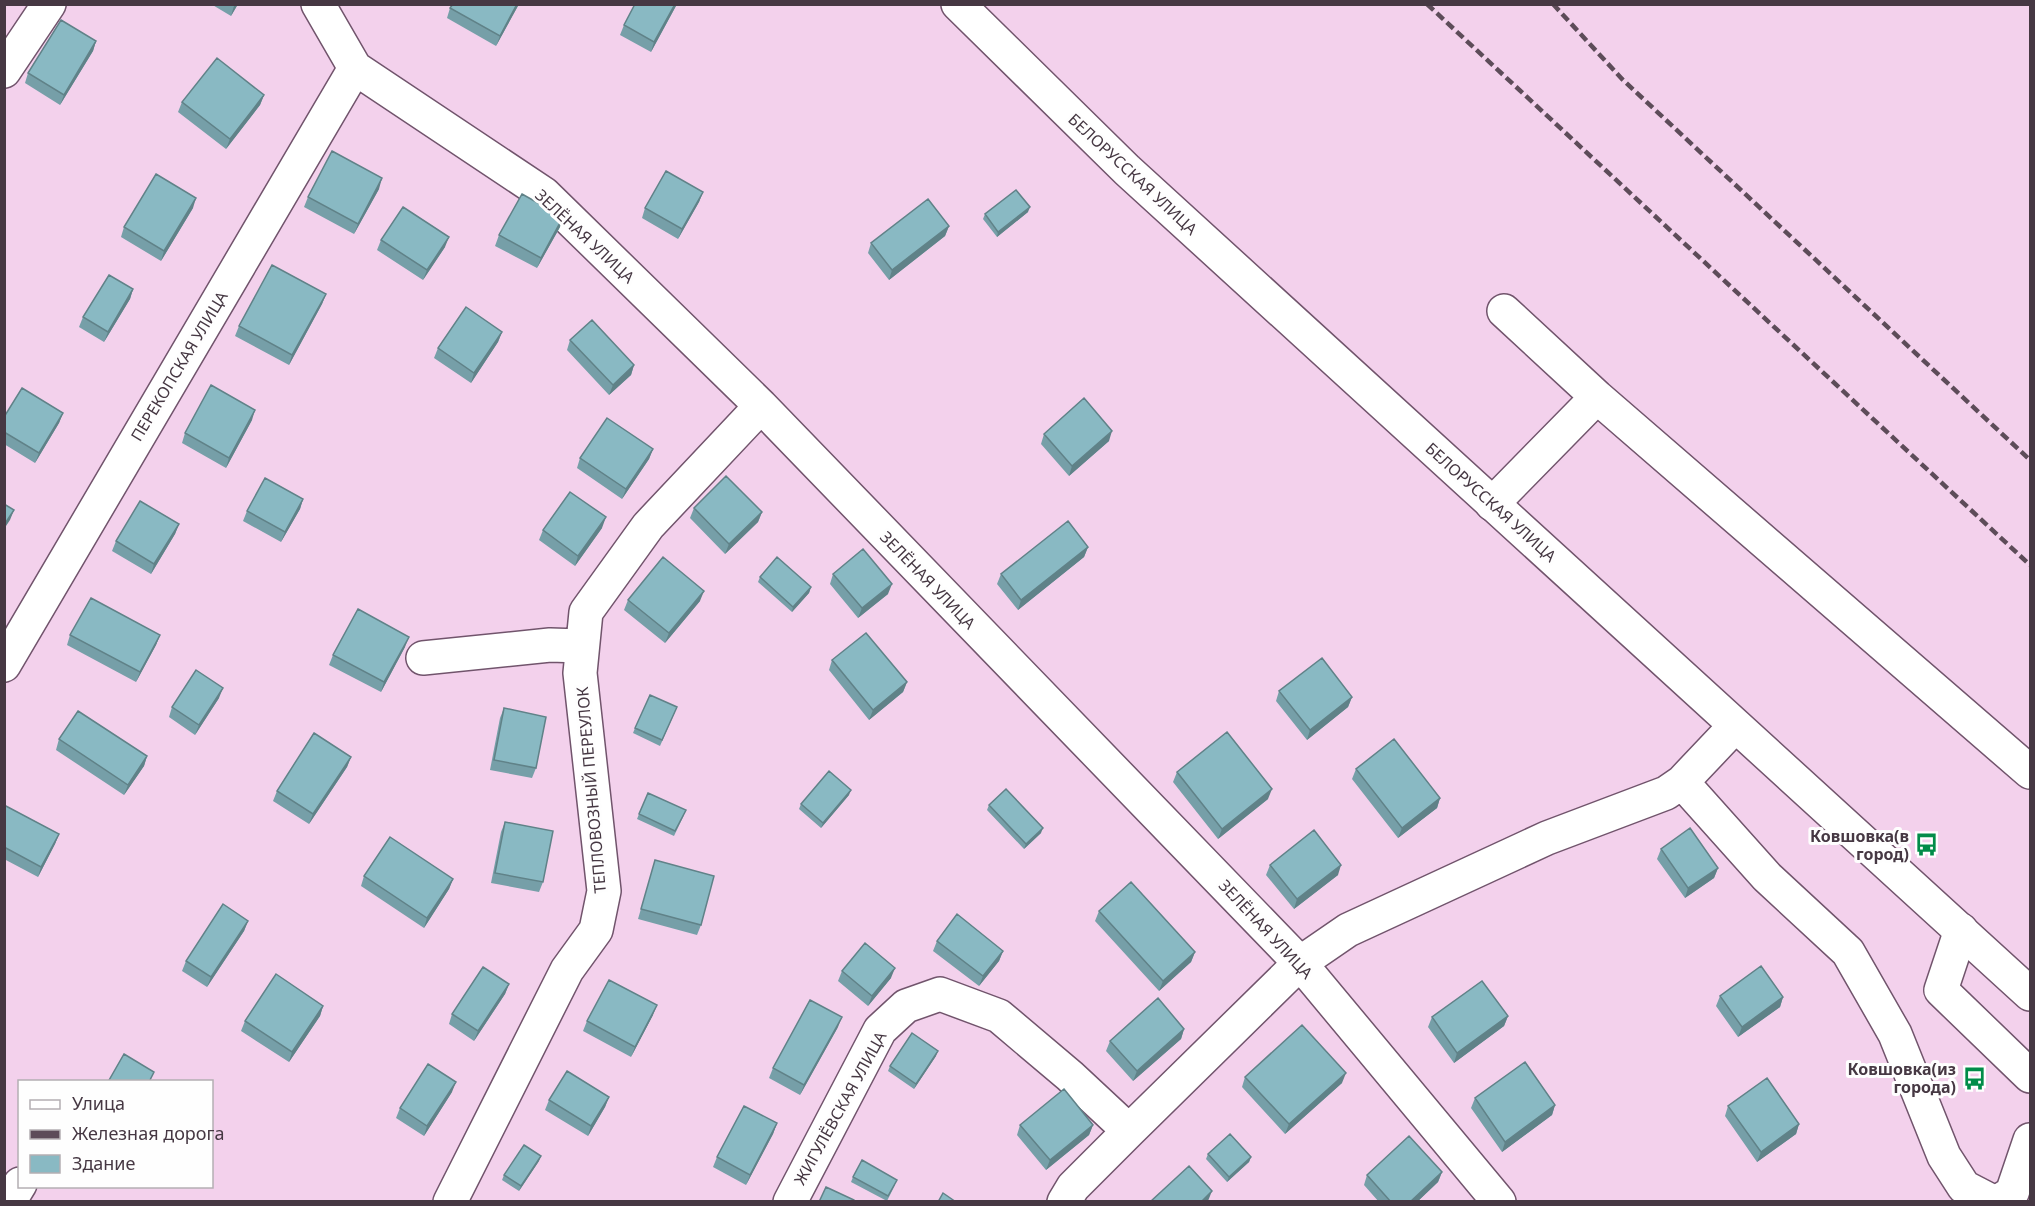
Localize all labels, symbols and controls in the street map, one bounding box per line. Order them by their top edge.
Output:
street label: БЕЛОРУССКАЯ УЛИЦА [1064,108,1203,240]
street label: ЗЕЛЁНАЯ УЛИЦА [531,184,640,288]
street label: ПЕРЕКОПСКАЯ УЛИЦА [125,286,233,445]
street label: БЕЛОРУССКАЯ УЛИЦА [1421,437,1562,567]
street label: ЗЕЛЁНАЯ УЛИЦА [875,526,981,634]
street label: ТЕПЛОВОЗНЫЙ ПЕРЕУЛОК [571,686,611,894]
place label: Ковшовка(в город) [1810,825,1909,865]
bus stop icon: Ковшовка(в город) [1914,832,1940,858]
street label: ЗЕЛЁНАЯ УЛИЦА [1214,875,1318,984]
street label: ЖИГУЛЁВСКАЯ УЛИЦА [789,1027,892,1189]
place label: Ковшовка(из города) [1848,1058,1956,1098]
bus stop icon: Ковшовка(из города) [1961,1065,1987,1091]
legend [18,1080,213,1188]
text: Улица [72,1091,125,1115]
text: Железная дорога [72,1121,224,1145]
text: Здание [72,1151,136,1175]

